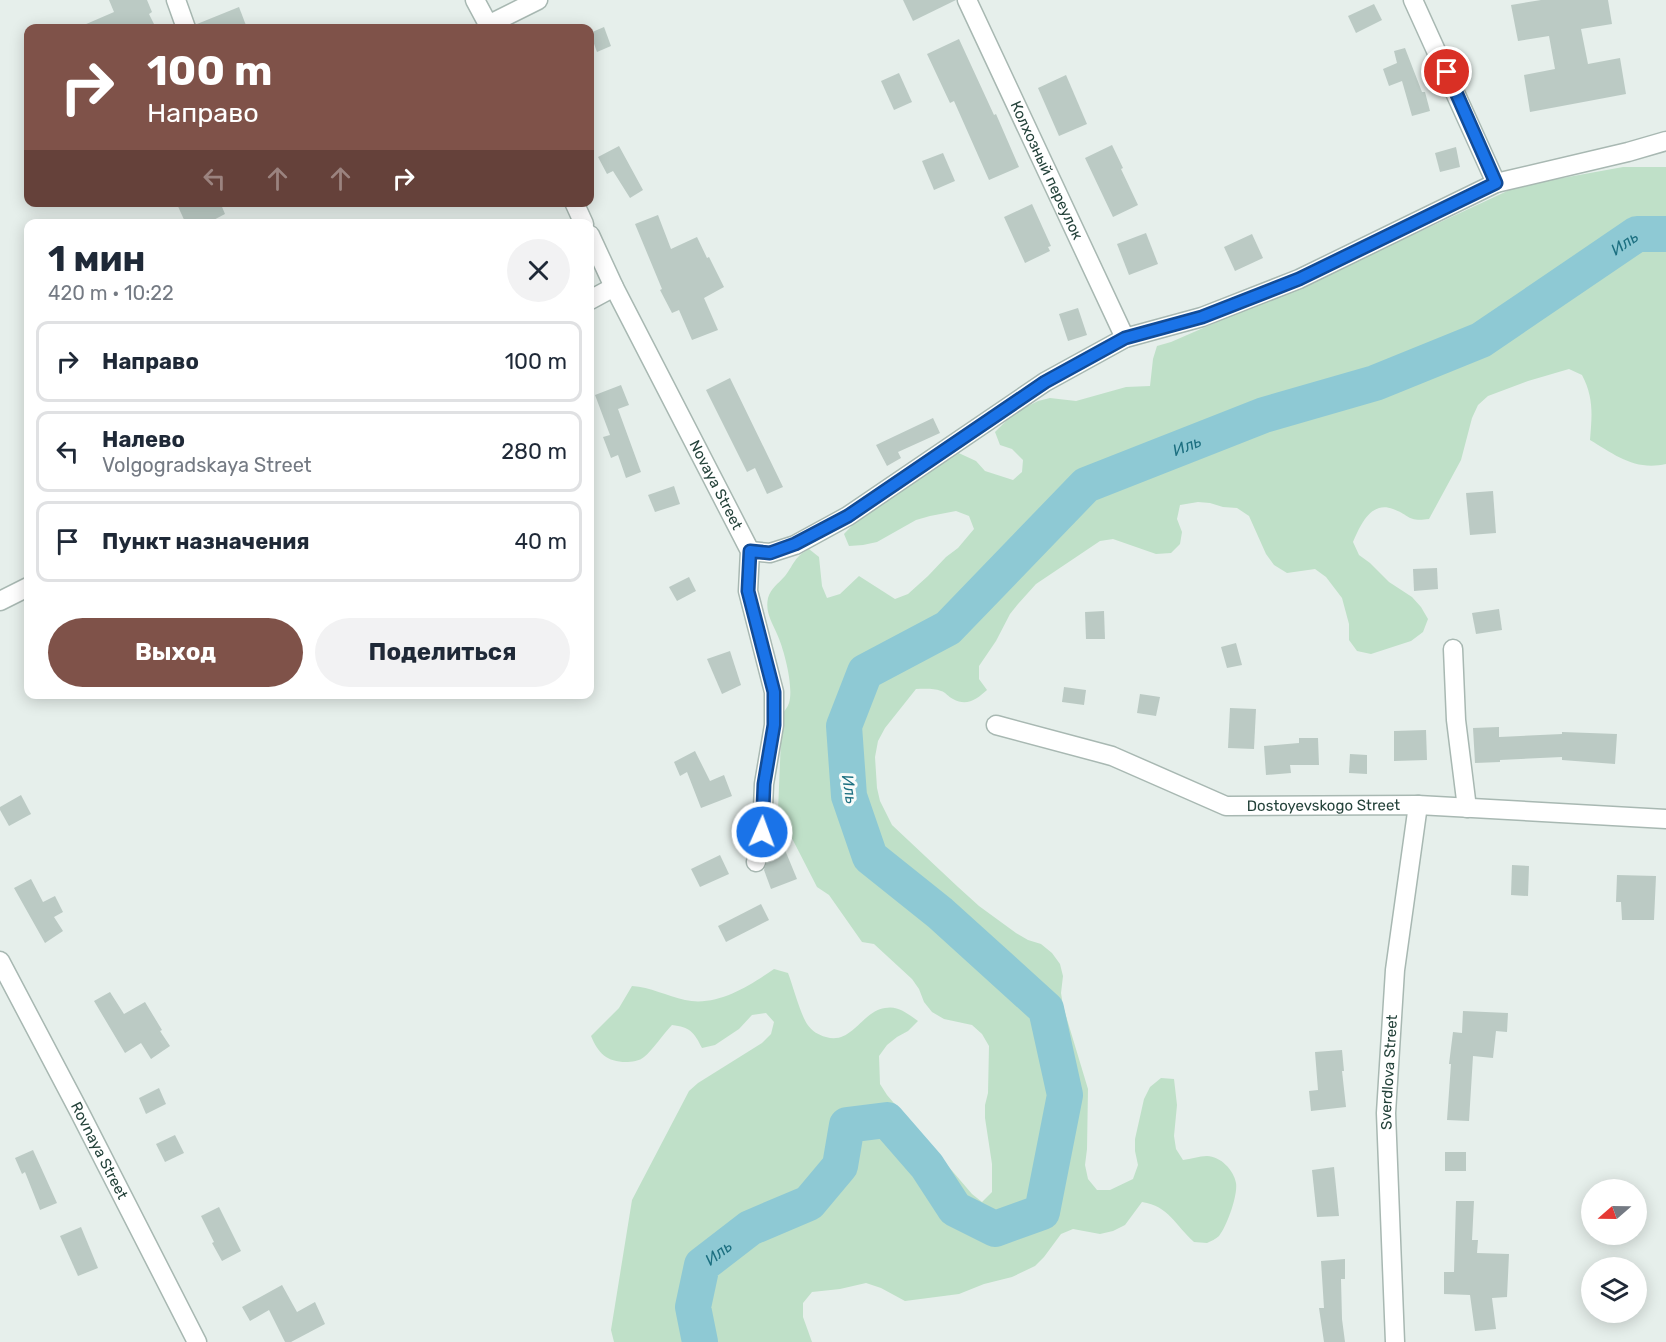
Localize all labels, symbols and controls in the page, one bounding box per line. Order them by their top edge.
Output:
text: 100 m [147,46,272,96]
pin [1421,46,1472,97]
icon: right [48,48,126,126]
icon: arrive [1430,55,1463,88]
text: Направо [147,97,259,129]
street label: Колхозный переулок [1007,98,1087,242]
icon: left [198,162,231,195]
icon: ahead [261,162,294,195]
icon: ahead [324,162,357,195]
icon: right [387,162,420,195]
water label: Иль [1607,227,1642,259]
text: 1 мин [48,237,146,280]
button: close [507,239,570,302]
text: 420 m · 10:22 [48,281,174,305]
icon: right [51,345,84,378]
text: Направо [102,348,199,375]
text: 100 m [505,348,567,375]
text: Налево [102,426,185,453]
water label: Иль [1170,432,1204,460]
icon: left [51,435,84,468]
street label: Novaya Street [685,437,747,533]
text: 280 m [501,438,567,465]
text: Volgogradskaya Street [102,453,312,477]
icon: arrive [51,525,84,558]
text: Пункт назначения [102,528,310,555]
text: 40 m [514,528,567,555]
button: Выход [48,618,303,687]
button: Поделиться [315,618,570,687]
water label: Иль [838,773,861,805]
street label: Dostoyevskogo Street [1247,796,1400,815]
position arrow [730,800,794,864]
street label: Sverdlova Street [1377,1014,1401,1130]
street label: Rovnaya Street [67,1099,132,1202]
north arrow [1581,1179,1647,1245]
map controls [1581,1179,1647,1323]
water label: Иль [701,1237,736,1269]
button: layers [1581,1257,1647,1323]

